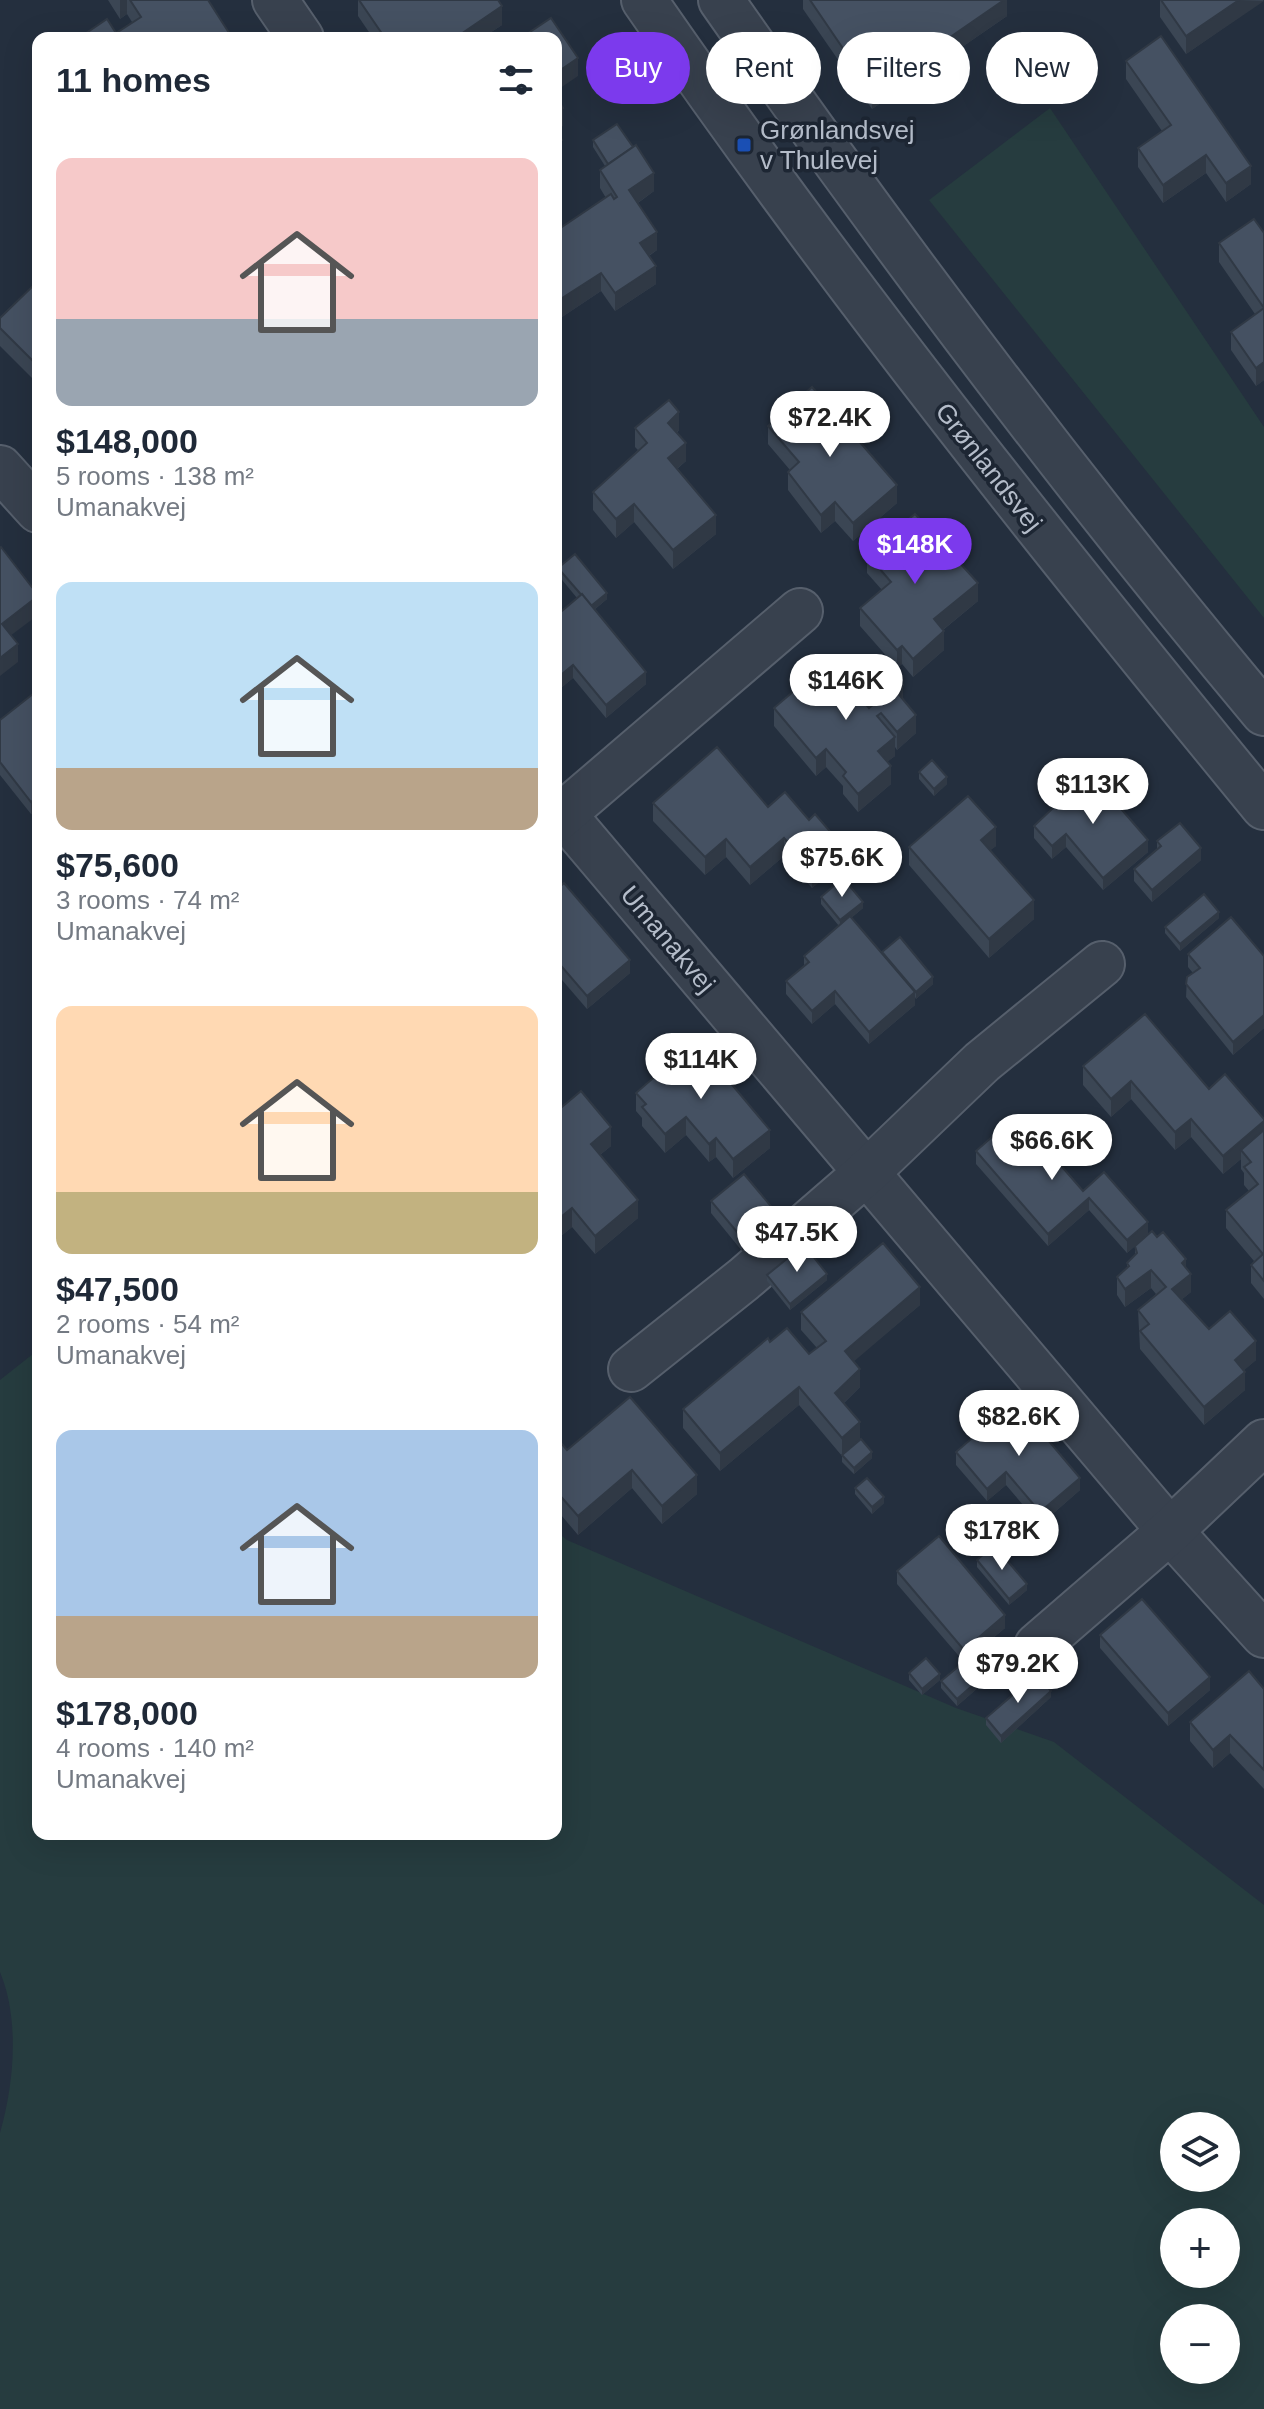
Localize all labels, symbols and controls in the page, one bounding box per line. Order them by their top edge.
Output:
chip: Buy [586,32,690,104]
chip: Rent [706,32,821,104]
chip: Filters [837,32,970,104]
chip: New [986,32,1098,104]
icon: filters [494,58,538,102]
text: 11 homes [56,61,211,99]
place label: Grønlandsvej v Thulevej [760,115,915,175]
marker: Grønlandsvej v Thulevej [735,136,753,154]
icon: home [225,210,369,354]
pin: $72.4K [765,391,895,459]
street label: Grønlandsvej [930,397,1048,537]
text: $72.4K [788,402,872,432]
text: $148,000 [56,422,198,460]
text: 5 rooms · 138 m² [56,461,254,491]
text: Umanakvej [56,492,186,522]
pin: $148K [859,518,971,586]
text: $148K [877,529,953,559]
icon: home [225,634,369,778]
pin: $146K [790,654,902,722]
text: $146K [808,665,884,695]
pin: $113K [1037,758,1149,826]
text: $113K [1055,769,1131,799]
pin: $75.6K [777,831,907,899]
text: $75.6K [800,842,884,872]
text: $75,600 [56,846,179,884]
street label: Umanakvej [615,880,721,998]
text: 3 rooms · 74 m² [56,885,240,915]
text: Umanakvej [56,916,186,946]
pin: $114K [645,1033,757,1101]
text: $114K [663,1044,739,1074]
icon: home [225,1058,369,1202]
pin: $66.6K [987,1114,1117,1182]
text: $66.6K [1010,1125,1094,1155]
pin: $47.5K [732,1206,862,1274]
text: $47.5K [755,1217,839,1247]
text: $47,500 [56,1270,179,1308]
text: 2 rooms · 54 m² [56,1309,240,1339]
text: Umanakvej [56,1340,186,1370]
pin: $82.6K [954,1390,1084,1458]
text: $82.6K [977,1401,1061,1431]
icon: home [225,1482,369,1626]
pin: $178K [946,1504,1058,1572]
text: $178K [964,1515,1040,1545]
pin: $79.2K [953,1637,1083,1705]
text: $79.2K [976,1648,1060,1678]
text: $178,000 [56,1694,198,1732]
text: 4 rooms · 140 m² [56,1733,254,1763]
text: Umanakvej [56,1764,186,1794]
map controls [1160,2112,1240,2384]
button: layers [1160,2112,1240,2192]
button: + [1160,2208,1240,2288]
button: − [1160,2304,1240,2384]

